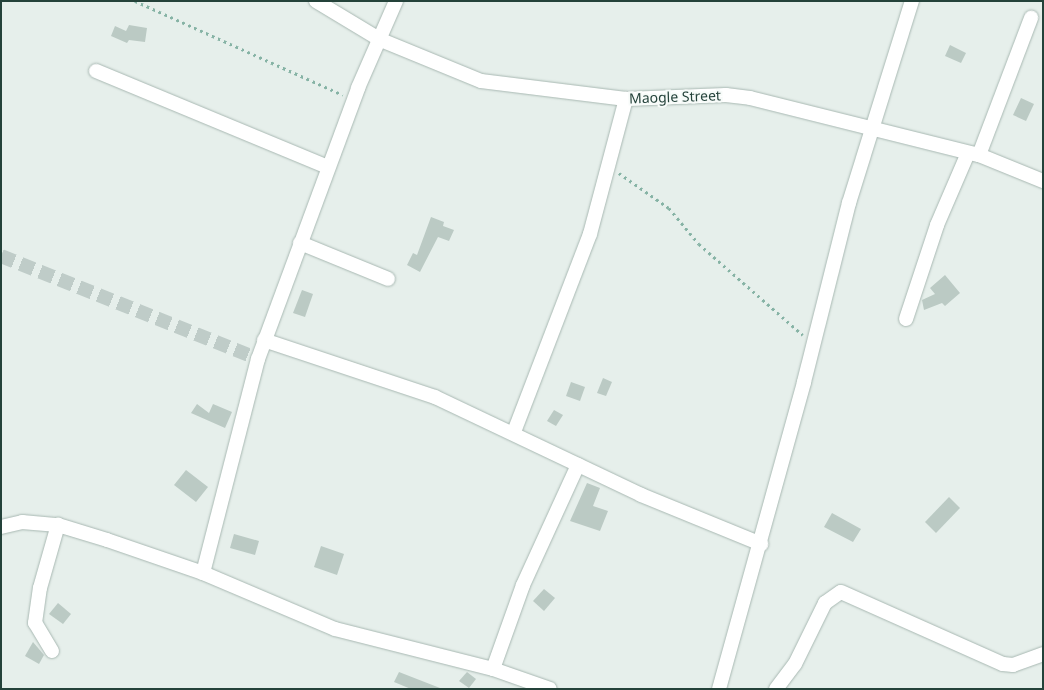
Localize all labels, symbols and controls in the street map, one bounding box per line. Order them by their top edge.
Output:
street label: Maogle Street [629,87,721,107]

